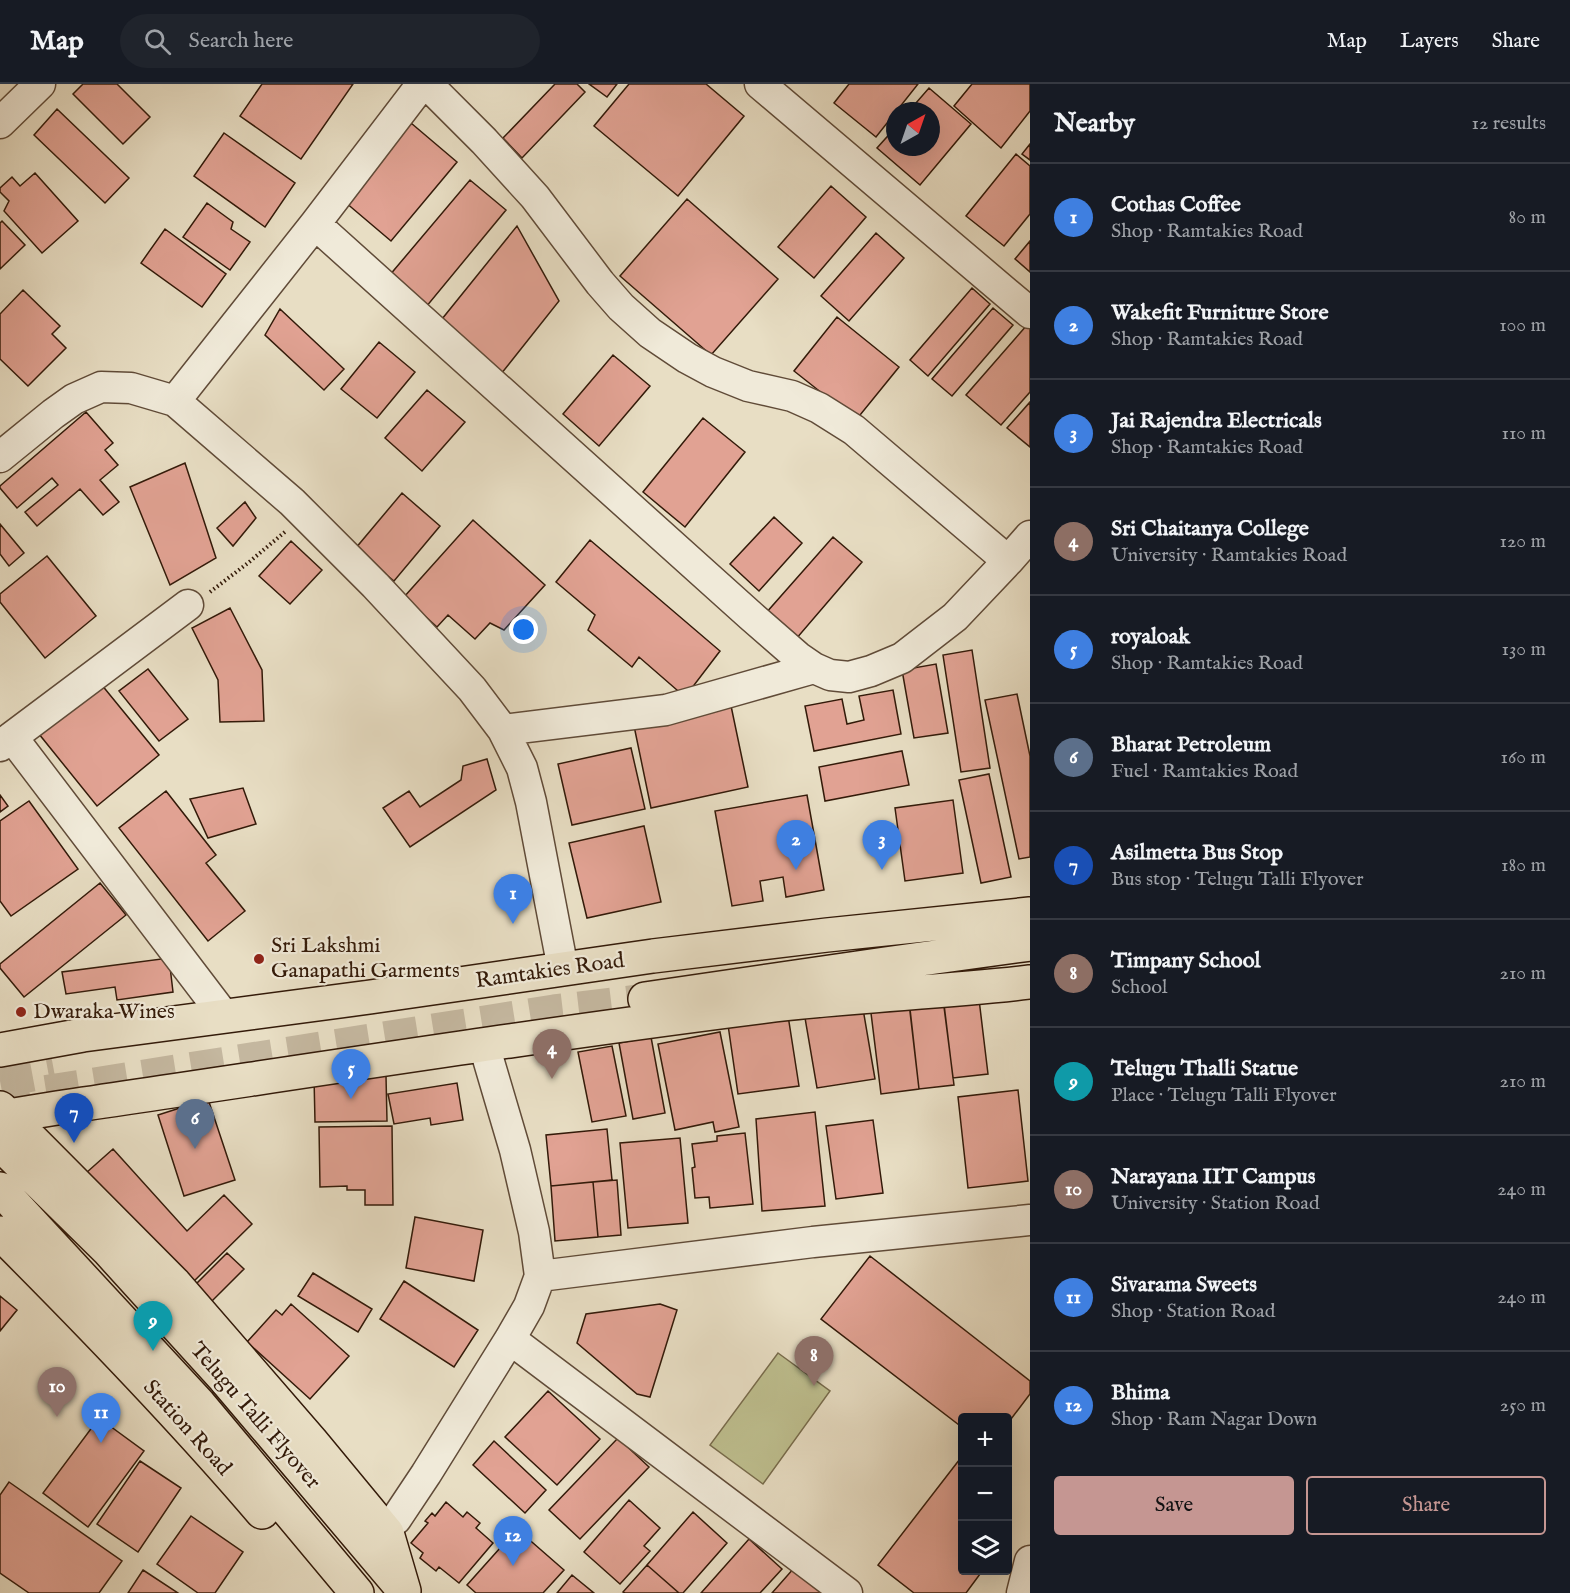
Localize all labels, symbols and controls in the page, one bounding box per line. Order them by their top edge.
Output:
search box [120,14,540,68]
text: Map [30,24,84,59]
icon: search [141,25,174,58]
text: Search here [189,27,293,55]
text: Map [1327,28,1367,55]
text: Layers [1400,28,1459,55]
text: Share [1492,28,1540,55]
north arrow [886,102,940,156]
text: Nearby [1054,107,1135,140]
text: 12 results [1471,111,1546,136]
text: Cothas Coffee [1111,191,1241,219]
text: 1 [1070,205,1077,230]
text: 80 m [1509,205,1546,230]
text: Shop · Ramtakies Road [1111,219,1303,244]
text: Wakefit Furniture Store [1111,299,1329,327]
text: 2 [1069,313,1078,338]
text: 100 m [1499,313,1546,338]
text: Shop · Ramtakies Road [1111,327,1303,352]
text: Jai Rajendra Electricals [1111,407,1322,435]
text: 3 [1070,421,1077,446]
text: 110 m [1502,421,1546,446]
text: Shop · Ramtakies Road [1111,435,1303,460]
text: Sri Chaitanya College [1111,515,1309,543]
text: 4 [1069,529,1078,554]
text: 120 m [1500,529,1546,554]
text: University · Ramtakies Road [1111,543,1347,568]
your location [509,615,538,644]
text: royaloak [1111,623,1190,651]
text: 5 [1070,637,1077,662]
text: 130 m [1501,637,1546,662]
text: Shop · Ramtakies Road [1111,651,1303,676]
text: Bharat Petroleum [1111,731,1271,759]
text: 6 [1069,745,1078,770]
text: 160 m [1500,745,1546,770]
text: Fuel · Ramtakies Road [1111,759,1298,784]
pin: 2 [776,820,816,870]
pin: 3 [862,820,902,870]
text: Asilmetta Bus Stop [1111,839,1283,867]
text: 7 [1069,853,1078,878]
text: 180 m [1501,853,1546,878]
text: Bus stop · Telugu Talli Flyover [1111,867,1364,892]
pin: 1 [494,874,532,924]
place label: Sri Lakshmi Ganapathi Garments [271,932,460,985]
street label: Ramtakies Road [474,947,626,995]
text: Timpany School [1111,947,1261,975]
marker: Sri Lakshmi Ganapathi Garments [252,952,266,966]
text: 8 [1070,961,1077,986]
text: 210 m [1500,961,1546,986]
text: School [1111,975,1167,1000]
place label: Dwaraka Wines [33,998,175,1026]
marker: Dwaraka Wines [14,1005,28,1019]
pin: 4 [532,1030,572,1079]
pin: 5 [332,1050,370,1099]
text: Telugu Thalli Statue [1111,1055,1298,1083]
text: 9 [1069,1069,1078,1094]
text: 210 m [1500,1069,1546,1094]
text: Place · Telugu Talli Flyover [1111,1083,1337,1108]
pin: 7 [54,1094,94,1143]
pin: 6 [176,1100,214,1149]
text: Narayana IIT Campus [1111,1163,1315,1191]
text: 10 [1065,1177,1082,1202]
text: 240 m [1497,1177,1546,1202]
text: University · Station Road [1111,1191,1320,1216]
text: Sivarama Sweets [1111,1271,1257,1299]
text: 11 [1066,1285,1081,1310]
text: 240 m [1497,1285,1546,1310]
text: Shop · Station Road [1111,1299,1275,1324]
pin: 9 [134,1302,172,1351]
pin: 8 [794,1336,834,1386]
street label: Telugu Talli Flyover [183,1337,327,1495]
pin: 10 [38,1368,76,1417]
street label: Station Road [137,1374,238,1482]
text: Bhima [1111,1379,1170,1407]
text: 12 [1065,1393,1082,1418]
text: 250 m [1500,1393,1546,1418]
pin: 11 [82,1394,120,1443]
text: Shop · Ram Nagar Down [1111,1407,1317,1432]
map controls [958,1413,1012,1575]
button: + [958,1413,1012,1467]
button: − [958,1467,1012,1521]
button: Save [1054,1476,1294,1535]
button: Share [1306,1476,1546,1535]
pin: 12 [494,1516,532,1566]
button: layers [958,1521,1012,1575]

